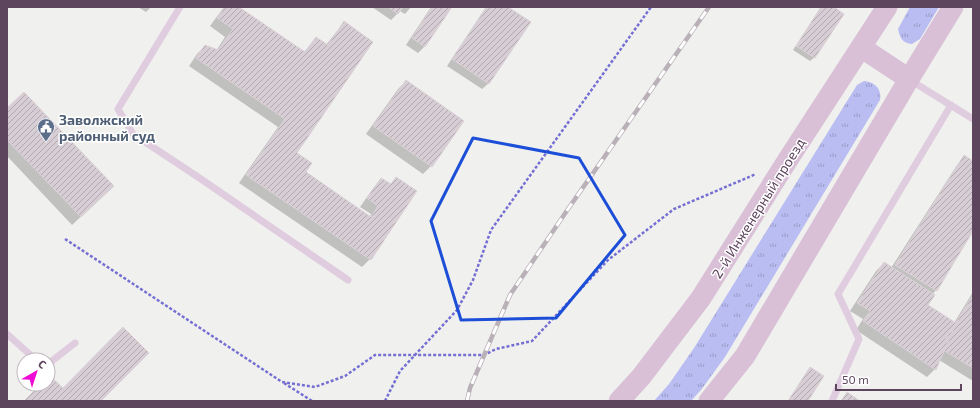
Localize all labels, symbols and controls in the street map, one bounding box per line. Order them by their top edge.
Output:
place label: Заволжский районный суд [59,111,155,144]
public building icon: Заволжский районный суд [36,117,56,142]
street label: 2-й Инженерный проезд [708,135,808,281]
north arrow [16,352,56,392]
text: С [36,357,50,371]
scale bar [836,366,961,392]
text: 50 m [842,372,869,386]

